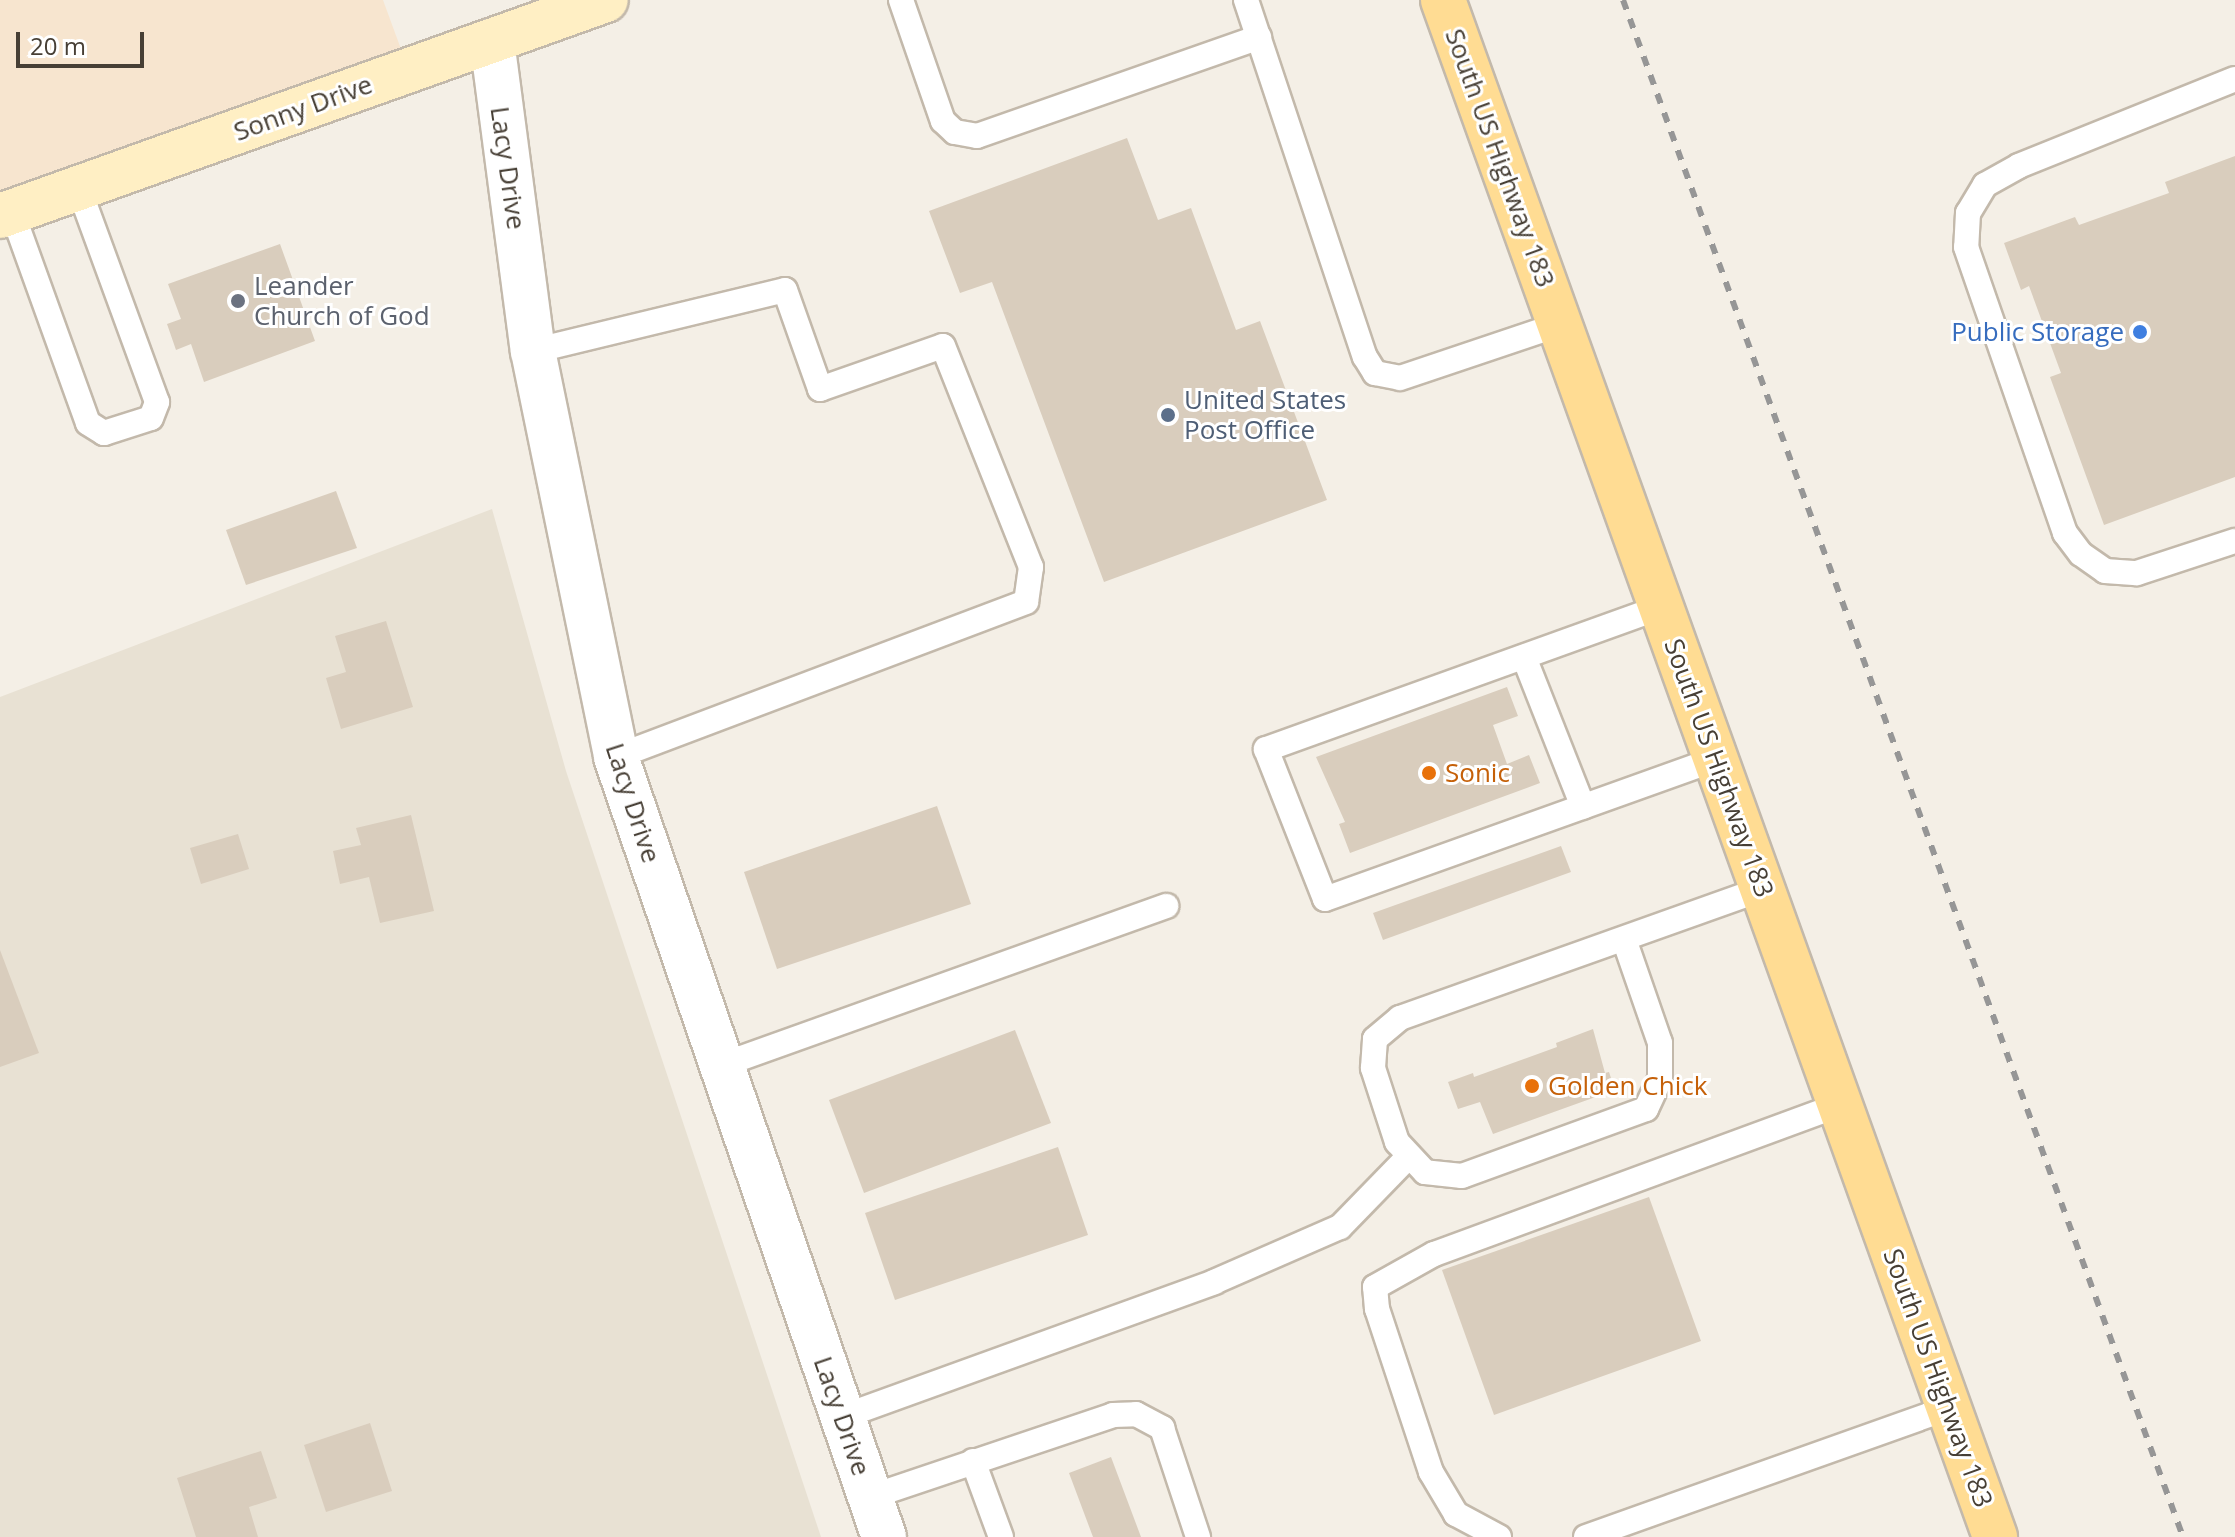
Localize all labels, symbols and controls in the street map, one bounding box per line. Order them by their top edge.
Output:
scale bar [20,16,148,66]
street label: South US Highway 183 [1439,25,1561,291]
text: 20 m [30,29,86,62]
street label: Sonny Drive [229,69,377,147]
street label: Lacy Drive [484,104,532,232]
place label: Leander Church of God [254,270,430,332]
marker: Leander Church of God [229,292,247,310]
place label: Public Storage [1951,316,2124,348]
marker: Public Storage [2131,323,2149,341]
place label: United States Post Office [1184,384,1346,446]
marker: United States Post Office [1159,406,1177,424]
street label: South US Highway 183 [1658,635,1780,901]
street label: Lacy Drive [599,739,667,867]
place label: Sonic [1445,757,1510,789]
marker: Sonic [1420,764,1438,782]
place label: Golden Chick [1548,1070,1707,1102]
marker: Golden Chick [1523,1077,1541,1095]
street label: South US Highway 183 [1877,1245,1999,1511]
street label: Lacy Drive [807,1352,877,1480]

